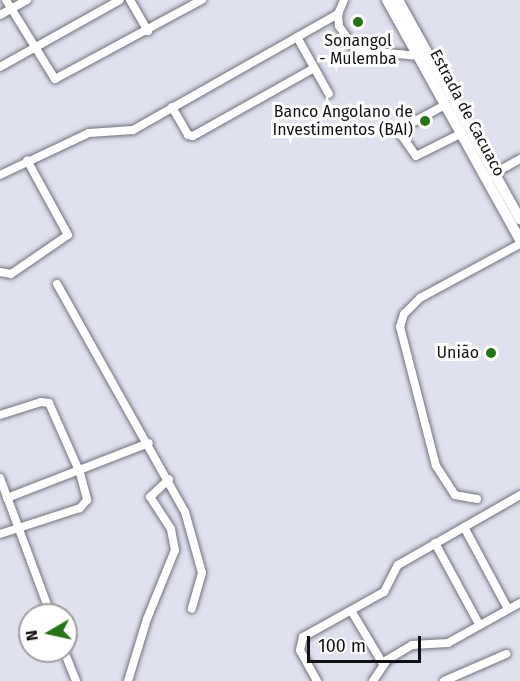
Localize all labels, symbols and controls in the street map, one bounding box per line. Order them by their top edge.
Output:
marker: Sonangol - Mulemba [351,15,365,29]
place label: Sonangol - Mulemba [319,31,397,69]
street label: Estrada de Cacuaco [425,46,509,180]
place label: Banco Angolano de Investimentos (BAI) [272,102,413,140]
marker: Banco Angolano de Investimentos (BAI) [418,114,432,128]
place label: União [436,343,479,363]
marker: União [484,346,498,360]
north arrow [18,603,78,663]
scale bar [310,624,424,662]
text: N [21,629,42,642]
text: 100 m [318,635,366,657]

